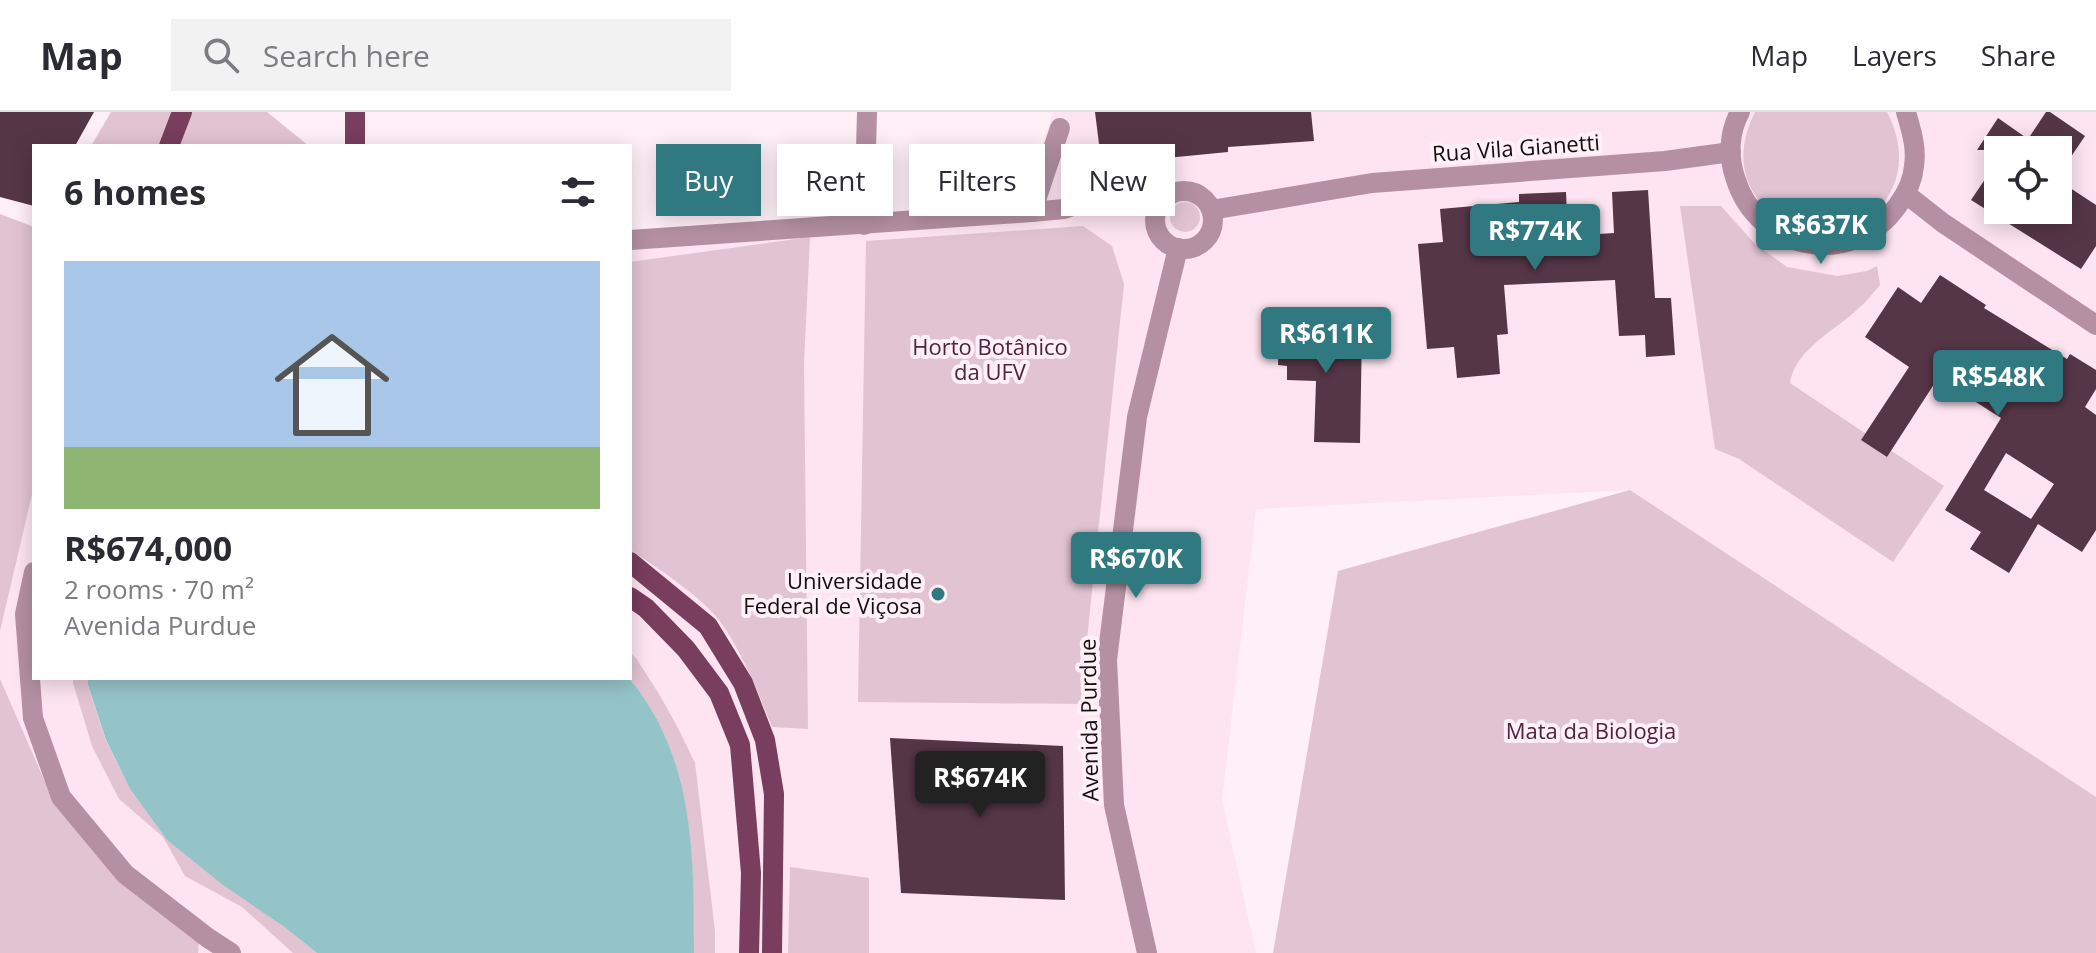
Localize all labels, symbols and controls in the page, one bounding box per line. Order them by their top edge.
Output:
search box [171,19,731,91]
text: Map [40,29,123,81]
icon: search [199,33,243,77]
text: Search here [263,35,430,76]
text: Map [1750,36,1808,74]
text: Layers [1852,36,1937,74]
text: Share [1981,36,2056,74]
street label: Rua Vila Gianetti [1431,126,1601,168]
map controls [1984,136,2072,224]
button: locate [1984,136,2072,224]
chip: Buy [656,144,761,216]
chip: Rent [777,144,893,216]
chip: Filters [909,144,1045,216]
chip: New [1061,144,1175,216]
text: 6 homes [64,169,206,215]
icon: filters [556,170,600,214]
pin: R$637K [1756,198,1886,266]
pin: R$774K [1470,204,1600,272]
text: R$637K [1774,206,1868,242]
text: R$774K [1488,212,1582,248]
pin: R$611K [1261,307,1391,375]
icon: home [260,313,404,457]
text: R$611K [1279,315,1373,351]
park label: Horto Botânico da UFV [912,331,1068,386]
pin: R$548K [1933,350,2063,418]
text: R$548K [1951,358,2045,394]
text: R$674,000 [64,525,232,571]
pin: R$670K [1071,532,1201,600]
text: R$670K [1089,540,1183,576]
place label: Universidade Federal de Viçosa [743,565,922,620]
text: 2 rooms · 70 m² [64,571,254,607]
marker: Universidade Federal de Viçosa [929,585,947,603]
text: Avenida Purdue [64,607,256,643]
street label: Avenida Purdue [1072,638,1104,802]
park label: Mata da Biologia [1506,715,1676,745]
pin: R$674K [915,751,1045,819]
text: R$674K [933,759,1027,795]

